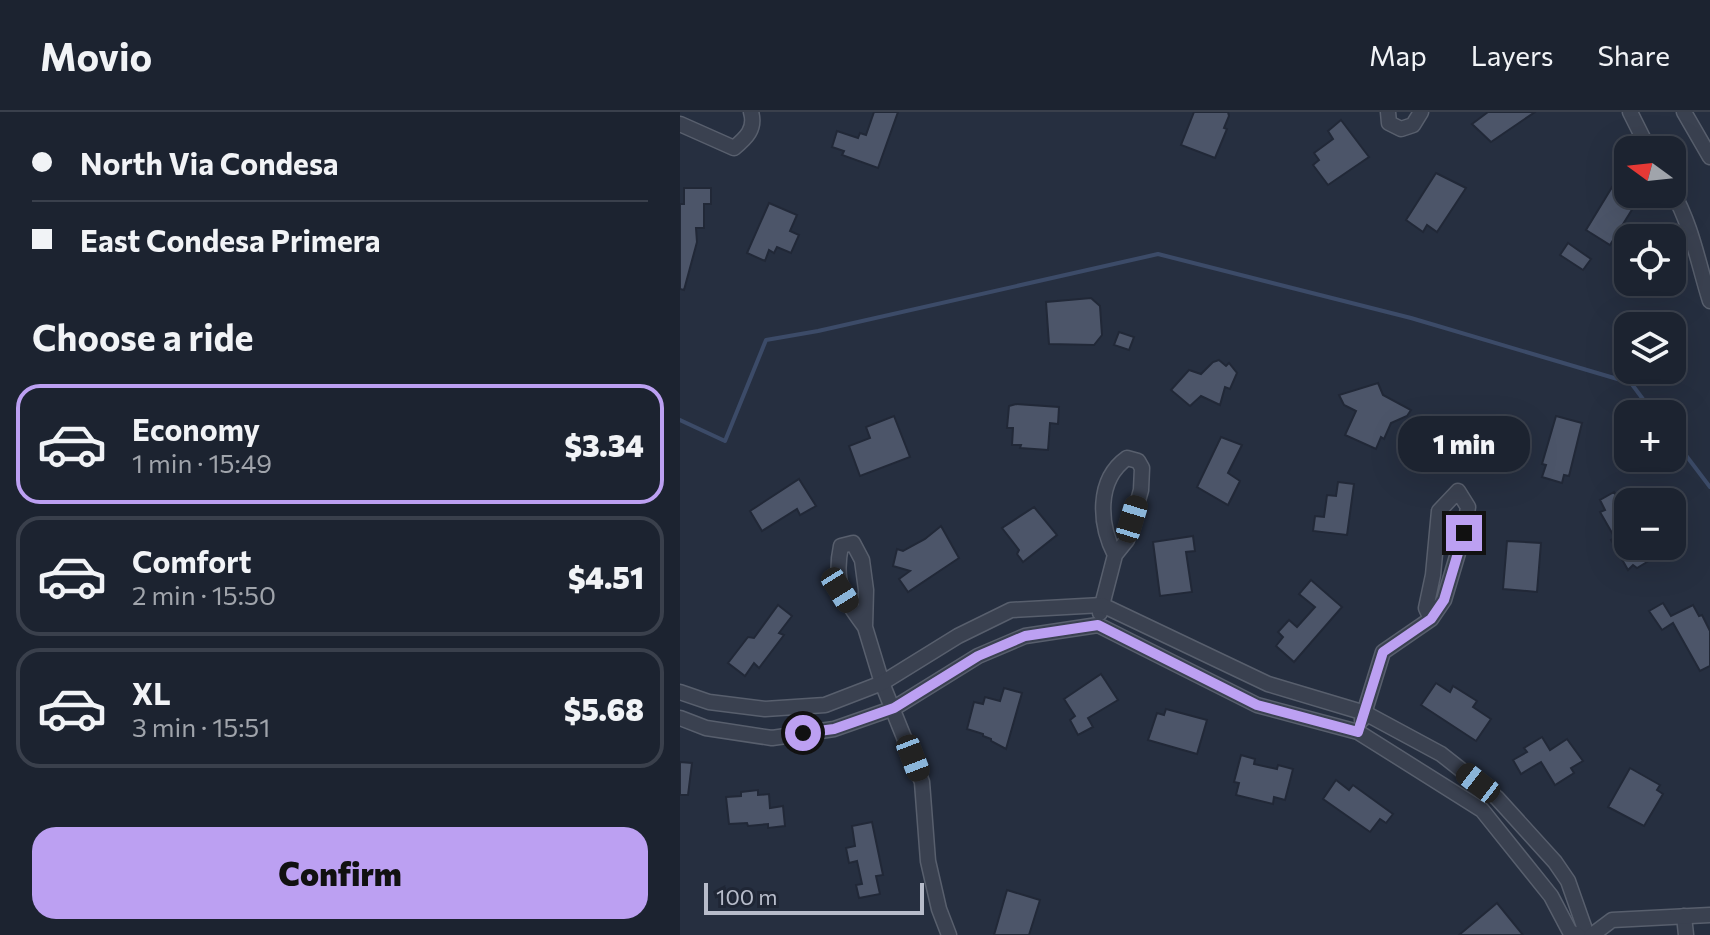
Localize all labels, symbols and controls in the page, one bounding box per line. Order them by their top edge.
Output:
text: Movio [40,32,152,79]
text: Map [1369,38,1427,72]
text: Layers [1471,38,1553,72]
text: Share [1597,38,1670,72]
north arrow [1614,136,1686,208]
map controls [1614,136,1686,560]
text: North Via Condesa [80,144,339,181]
text: East Condesa Primera [80,221,381,258]
button: locate [1614,224,1686,296]
button: layers [1614,312,1686,384]
text: Choose a ride [32,314,253,358]
button: + [1614,400,1686,472]
icon: car [36,408,108,480]
text: Economy [132,410,260,447]
callout: 1 min [1398,417,1530,473]
text: $3.34 [564,426,644,463]
text: 1 min [1433,428,1495,459]
text: 1 min · 15:49 [132,447,272,478]
button: − [1614,488,1686,560]
car [1114,493,1150,545]
route end [1446,515,1482,551]
icon: car [36,540,108,612]
text: Comfort [132,542,251,579]
text: $4.51 [568,558,644,595]
car [817,563,863,617]
text: 2 min · 15:50 [132,579,276,610]
icon: car [36,672,108,744]
text: XL [132,674,171,711]
text: $5.68 [564,690,644,727]
text: 3 min · 15:51 [132,711,270,742]
route start [785,715,821,751]
car [893,731,933,785]
car [1452,759,1504,807]
button: Confirm [32,827,648,919]
scale bar [704,879,924,915]
text: 100 m [716,883,778,910]

